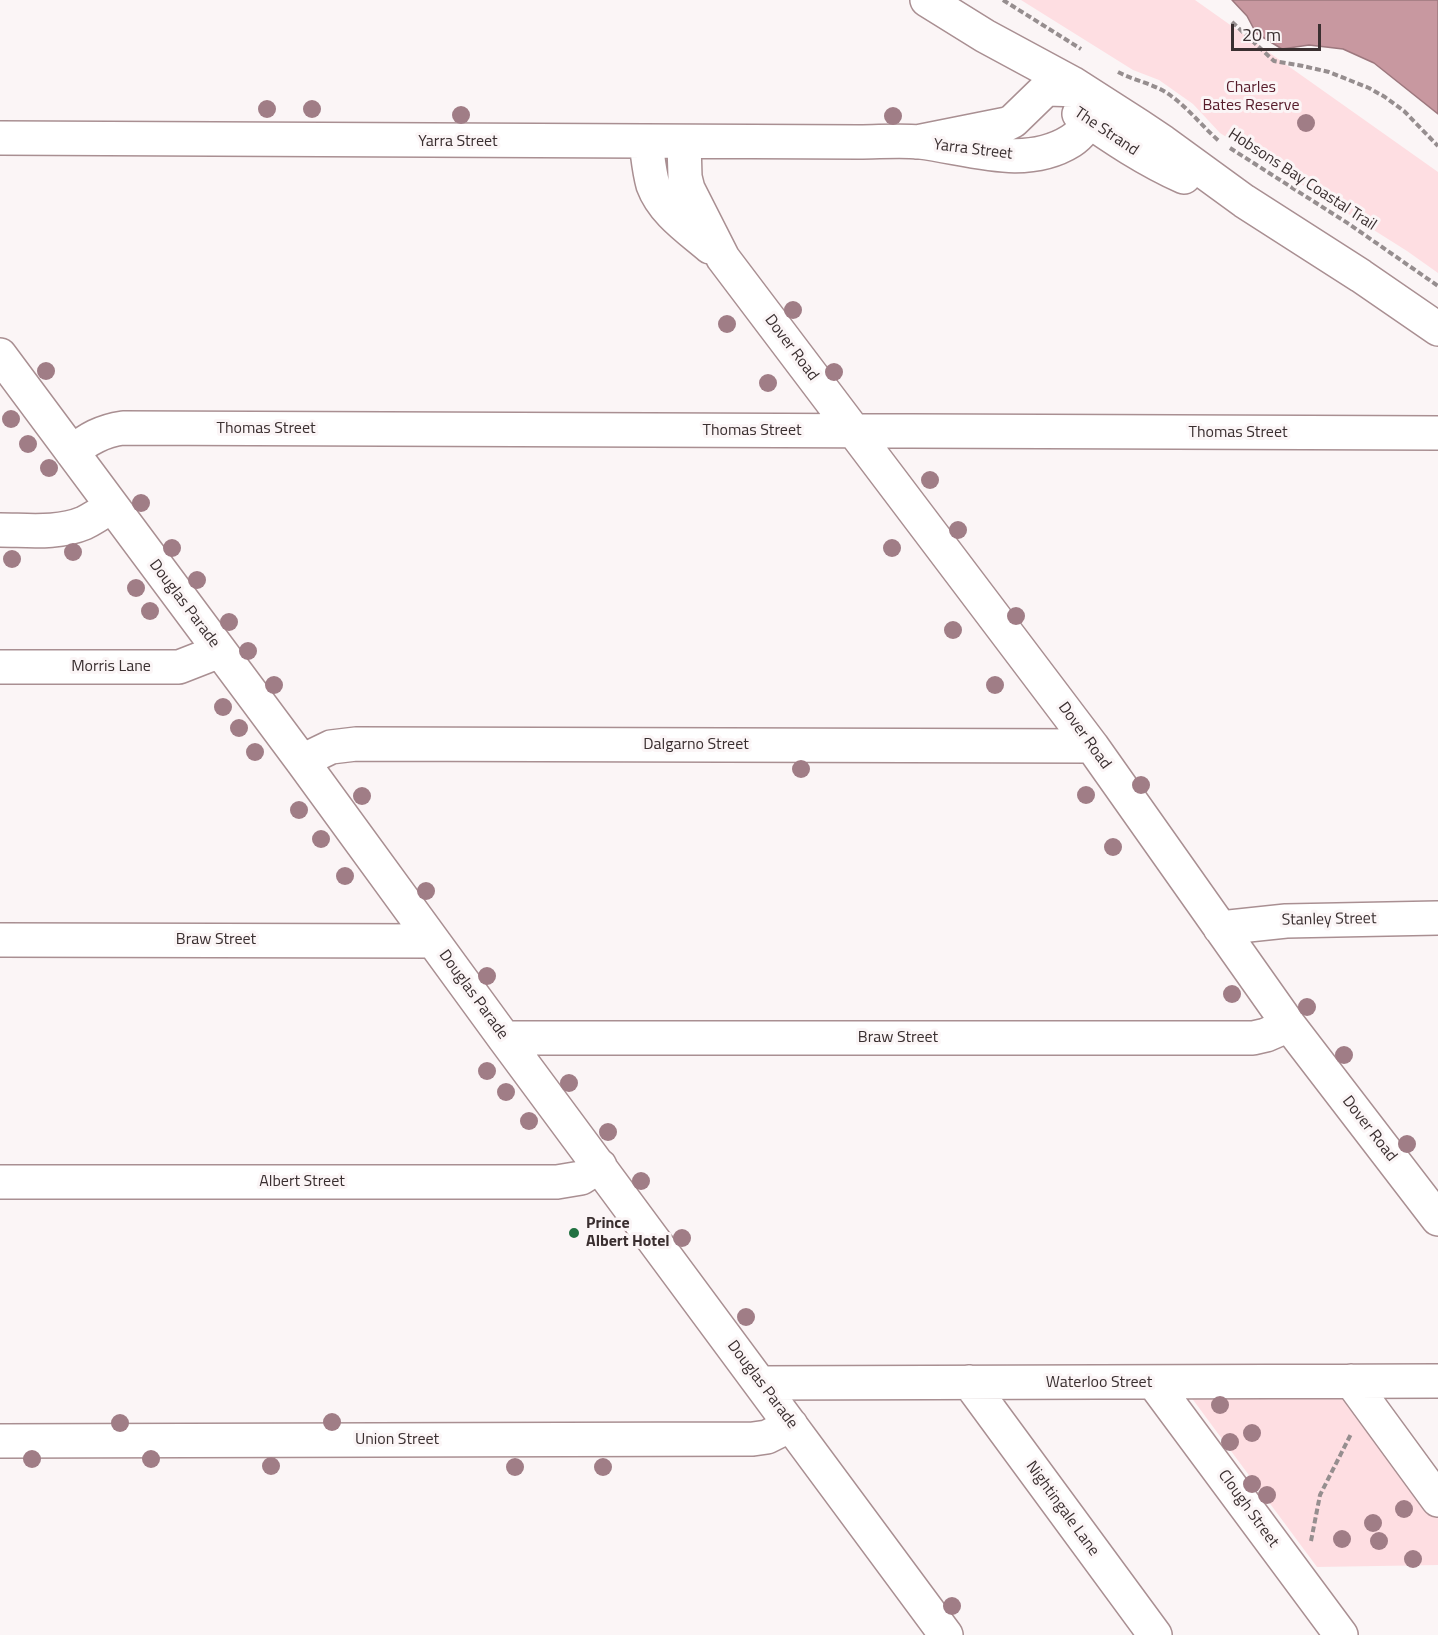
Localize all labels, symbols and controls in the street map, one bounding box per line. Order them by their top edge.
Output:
scale bar [1234,12,1324,50]
text: 20 m [1242,21,1281,48]
park label: Charles Bates Reserve [1202,78,1300,116]
street label: The Strand [1070,104,1142,160]
street label: Hobsons Bay Coastal Trail [1224,125,1380,235]
street label: Yarra Street [418,132,498,152]
street label: Yarra Street [932,136,1014,164]
street label: Dover Road [760,311,822,385]
street label: Thomas Street [216,419,316,439]
street label: Thomas Street [702,421,802,441]
street label: Thomas Street [1188,423,1288,443]
street label: Douglas Parade [145,556,223,652]
street label: Morris Lane [71,657,151,677]
street label: Dover Road [1053,699,1115,773]
street label: Dalgarno Street [643,735,749,755]
street label: Stanley Street [1281,910,1377,930]
street label: Braw Street [176,930,256,950]
street label: Douglas Parade [434,947,512,1043]
street label: Braw Street [858,1028,938,1048]
street label: Dover Road [1337,1092,1401,1166]
street label: Albert Street [259,1172,345,1192]
place label: Prince Albert Hotel [586,1214,670,1252]
marker: Prince Albert Hotel [567,1226,581,1240]
street label: Douglas Parade [723,1337,801,1433]
street label: Waterloo Street [1046,1373,1152,1393]
street label: Union Street [355,1430,439,1450]
street label: Nightingale Lane [1021,1458,1103,1560]
street label: Clough Street [1214,1467,1282,1551]

